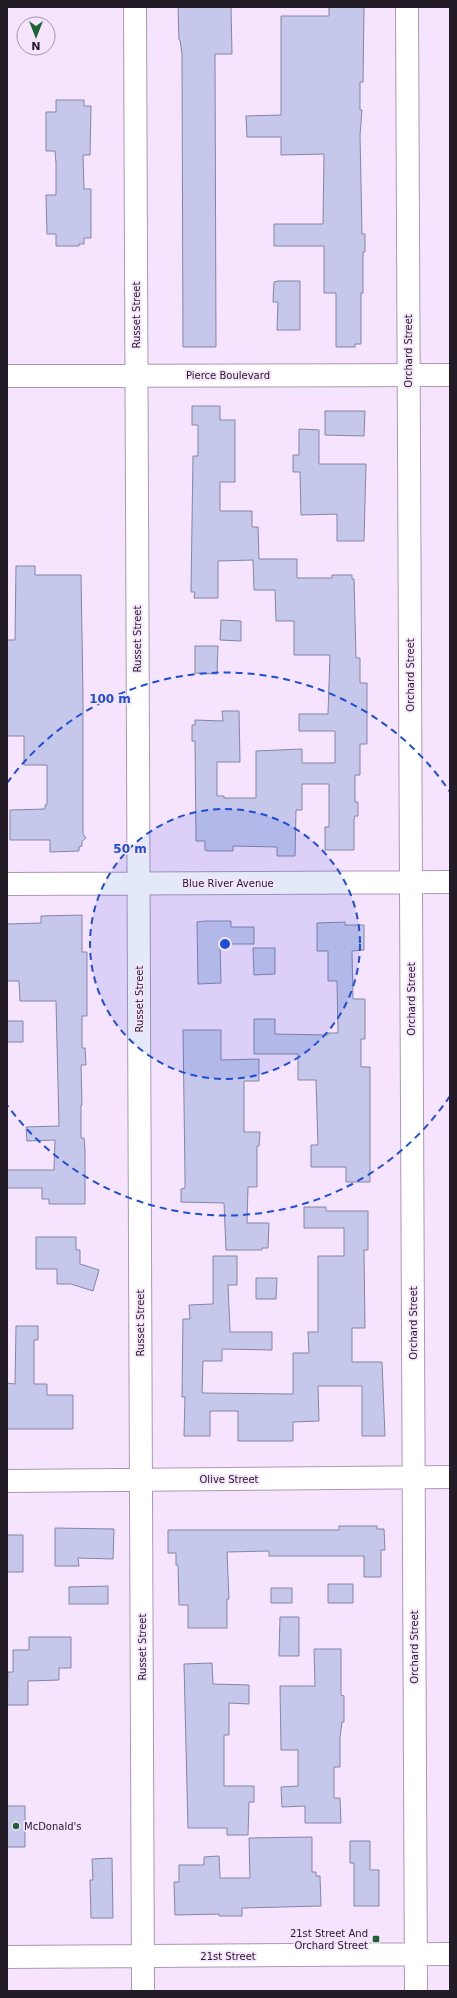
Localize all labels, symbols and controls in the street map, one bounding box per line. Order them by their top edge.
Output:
north arrow [16,16,56,56]
text: N [31,39,41,52]
street label: Russet Street [131,281,142,348]
street label: Orchard Street [403,314,414,388]
street label: Pierce Boulevard [186,370,270,381]
street label: Russet Street [132,605,143,672]
street label: Orchard Street [405,638,416,712]
text: 100 m [89,692,131,706]
text: 50 m [113,842,147,856]
street label: Blue River Avenue [182,878,274,889]
centre of rings [218,937,232,951]
street label: Orchard Street [406,962,417,1036]
street label: Russet Street [134,965,145,1032]
street label: Orchard Street [408,1286,419,1360]
street label: Russet Street [135,1289,146,1356]
street label: Olive Street [199,1474,259,1485]
street label: Orchard Street [409,1610,420,1684]
street label: Russet Street [137,1613,148,1680]
marker: McDonald's [11,1821,21,1831]
place label: McDonald's [24,1821,82,1832]
place label: 21st Street And Orchard Street [290,1928,368,1951]
marker: 21st Street And Orchard Street [371,1934,381,1944]
street label: 21st Street [200,1951,256,1962]

